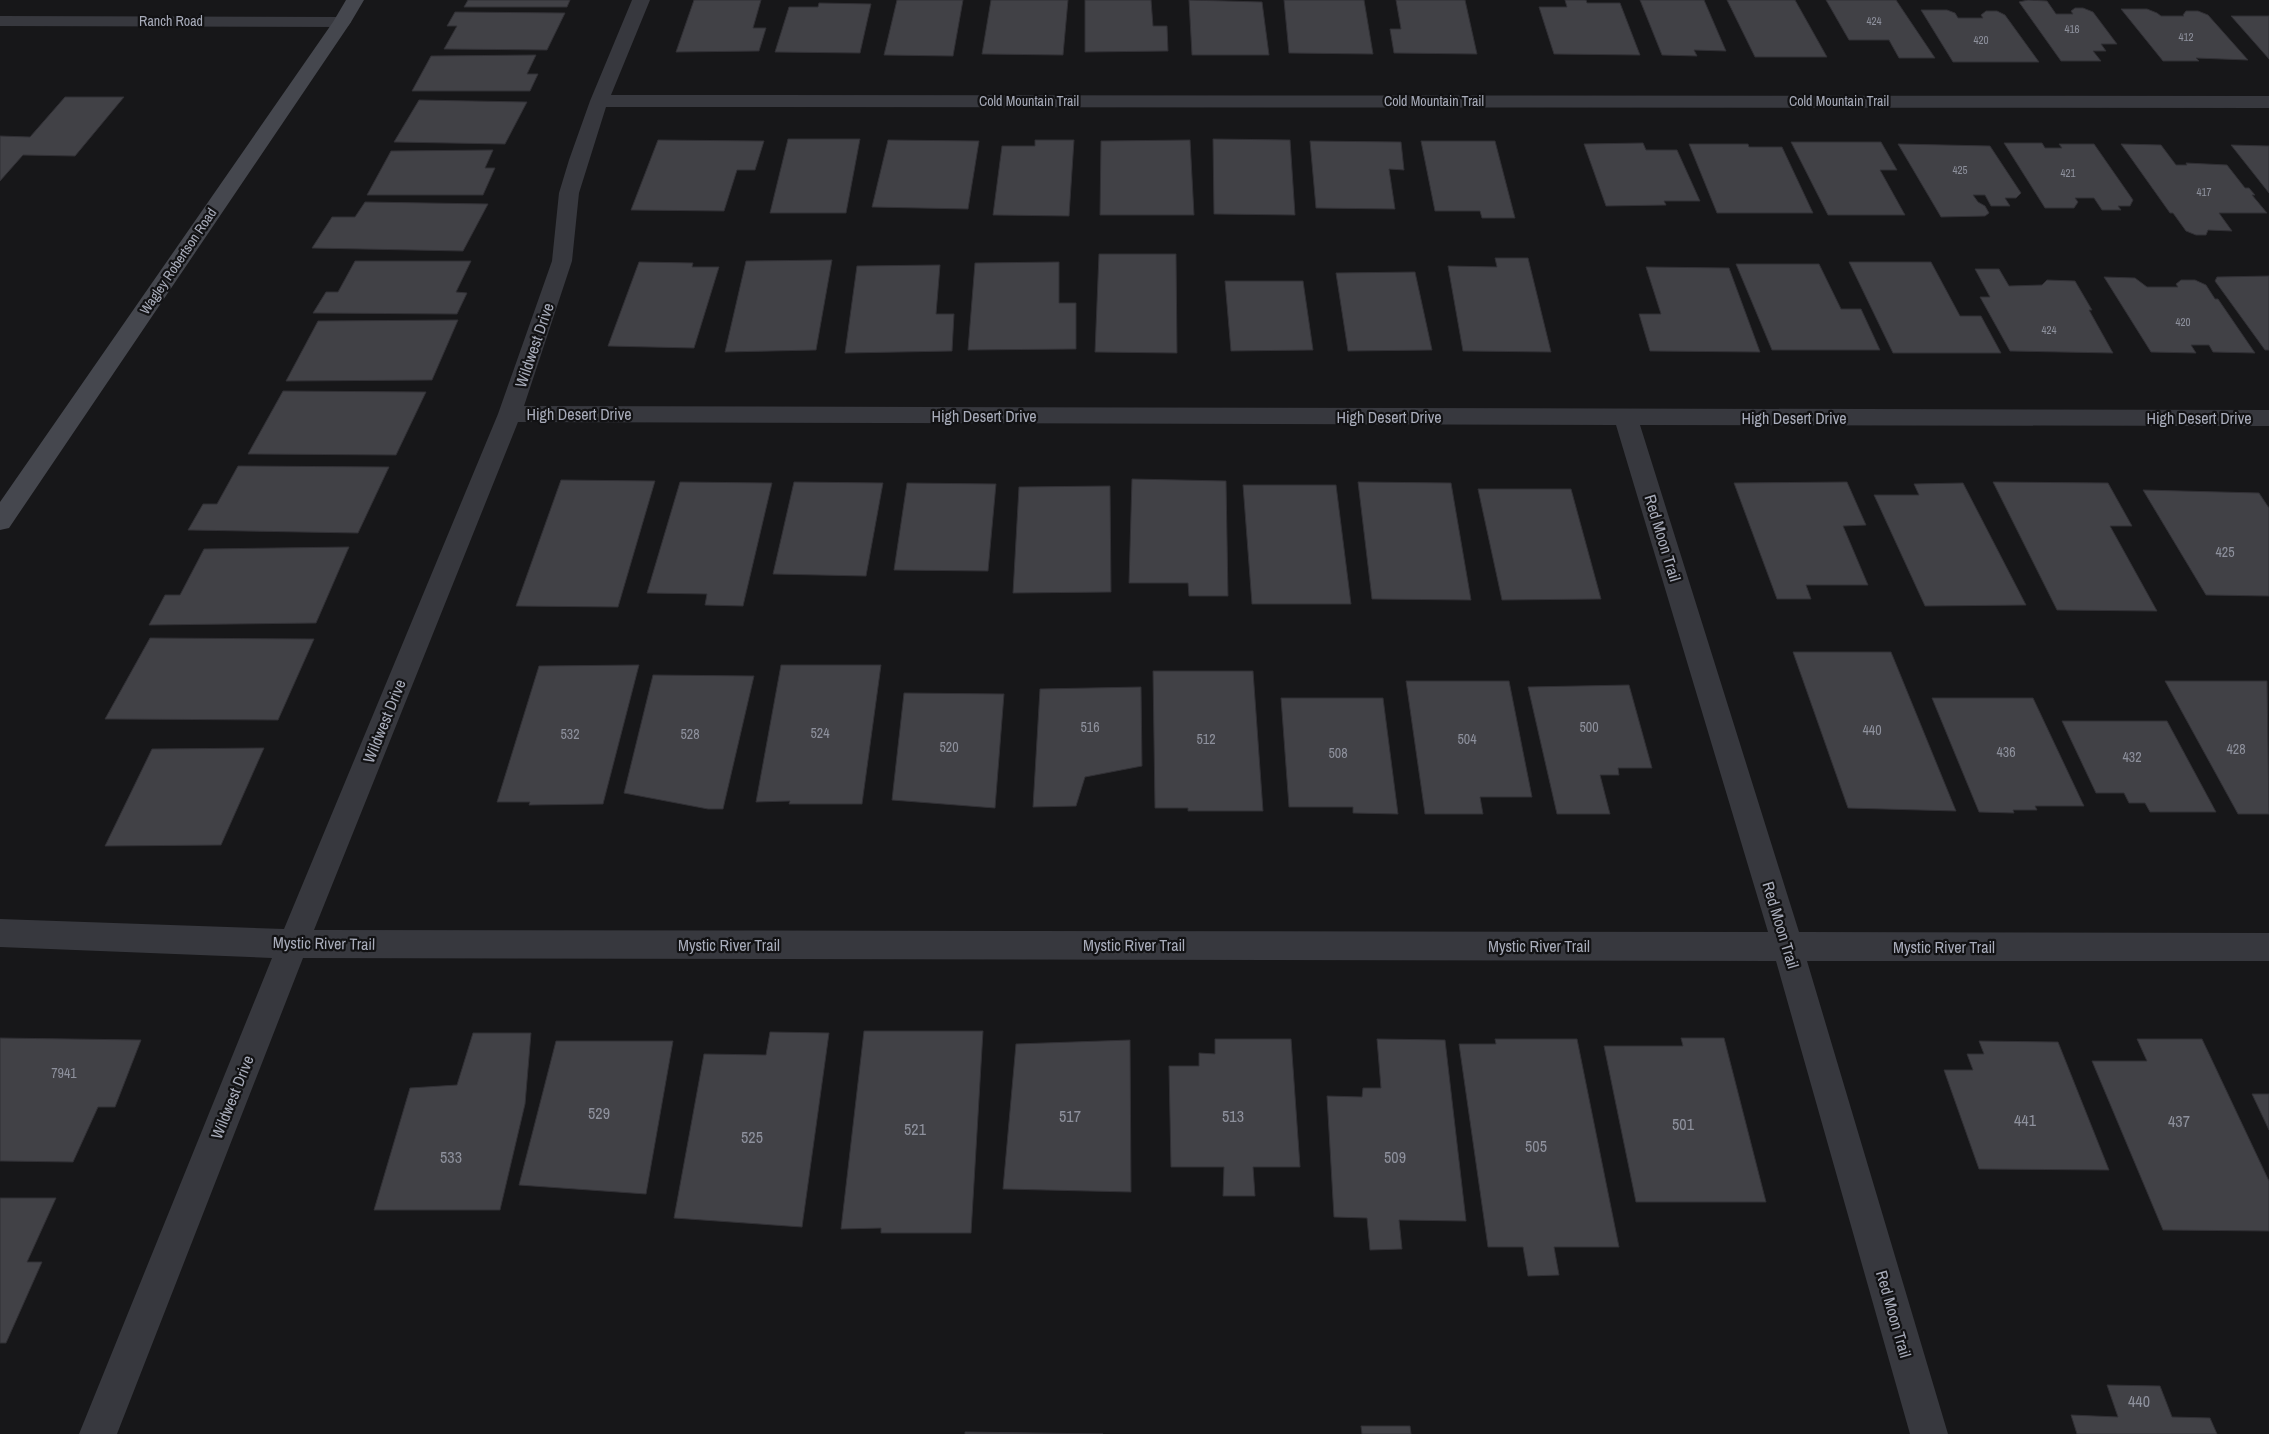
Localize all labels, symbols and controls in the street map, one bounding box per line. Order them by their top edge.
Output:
street label: Ranch Road [139,12,203,30]
house number: 424 [1866,14,1882,28]
house number: 416 [2064,22,2080,36]
house number: 412 [2178,30,2194,44]
house number: 420 [1973,33,1989,47]
street label: Cold Mountain Trail [979,92,1079,110]
street label: Cold Mountain Trail [1384,92,1484,110]
street label: Cold Mountain Trail [1789,92,1889,110]
house number: 425 [1952,163,1968,177]
house number: 421 [2060,166,2076,180]
house number: 417 [2196,185,2212,199]
street label: Wagley Robertson Road [136,204,220,318]
street label: Wildwest Drive [509,300,559,390]
house number: 420 [2175,315,2191,329]
house number: 424 [2041,323,2057,337]
street label: High Desert Drive [527,403,632,425]
street label: High Desert Drive [932,405,1037,427]
street label: High Desert Drive [1337,406,1442,428]
street label: High Desert Drive [1742,407,1847,429]
street label: High Desert Drive [2147,407,2252,429]
street label: Red Moon Trail [1639,492,1687,584]
house number: 425 [2215,543,2235,561]
street label: Wildwest Drive [357,676,411,766]
house number: 516 [1080,718,1100,736]
house number: 500 [1579,718,1599,736]
house number: 440 [1862,721,1882,739]
house number: 524 [810,724,830,742]
house number: 532 [560,725,580,743]
house number: 528 [680,725,700,743]
house number: 512 [1196,730,1216,748]
house number: 504 [1457,730,1477,748]
house number: 520 [939,738,959,756]
house number: 428 [2226,740,2246,758]
house number: 436 [1996,743,2016,761]
house number: 508 [1328,744,1348,762]
house number: 432 [2122,748,2142,766]
street label: Red Moon Trail [1757,879,1805,971]
street label: Mystic River Trail [273,931,375,955]
street label: Mystic River Trail [678,934,780,956]
street label: Mystic River Trail [1083,934,1185,956]
street label: Mystic River Trail [1488,935,1590,957]
street label: Mystic River Trail [1893,936,1995,958]
street label: Wildwest Drive [205,1052,259,1142]
house number: 7941 [51,1064,77,1082]
house number: 529 [588,1102,610,1124]
house number: 517 [1059,1105,1081,1127]
house number: 513 [1222,1105,1244,1127]
house number: 441 [2014,1109,2037,1131]
house number: 437 [2168,1110,2190,1132]
house number: 501 [1672,1113,1695,1135]
house number: 521 [904,1118,927,1140]
house number: 525 [741,1126,763,1148]
house number: 505 [1525,1135,1547,1157]
house number: 533 [440,1146,462,1168]
house number: 509 [1384,1146,1406,1168]
street label: Red Moon Trail [1871,1268,1917,1360]
house number: 440 [2128,1390,2150,1412]

